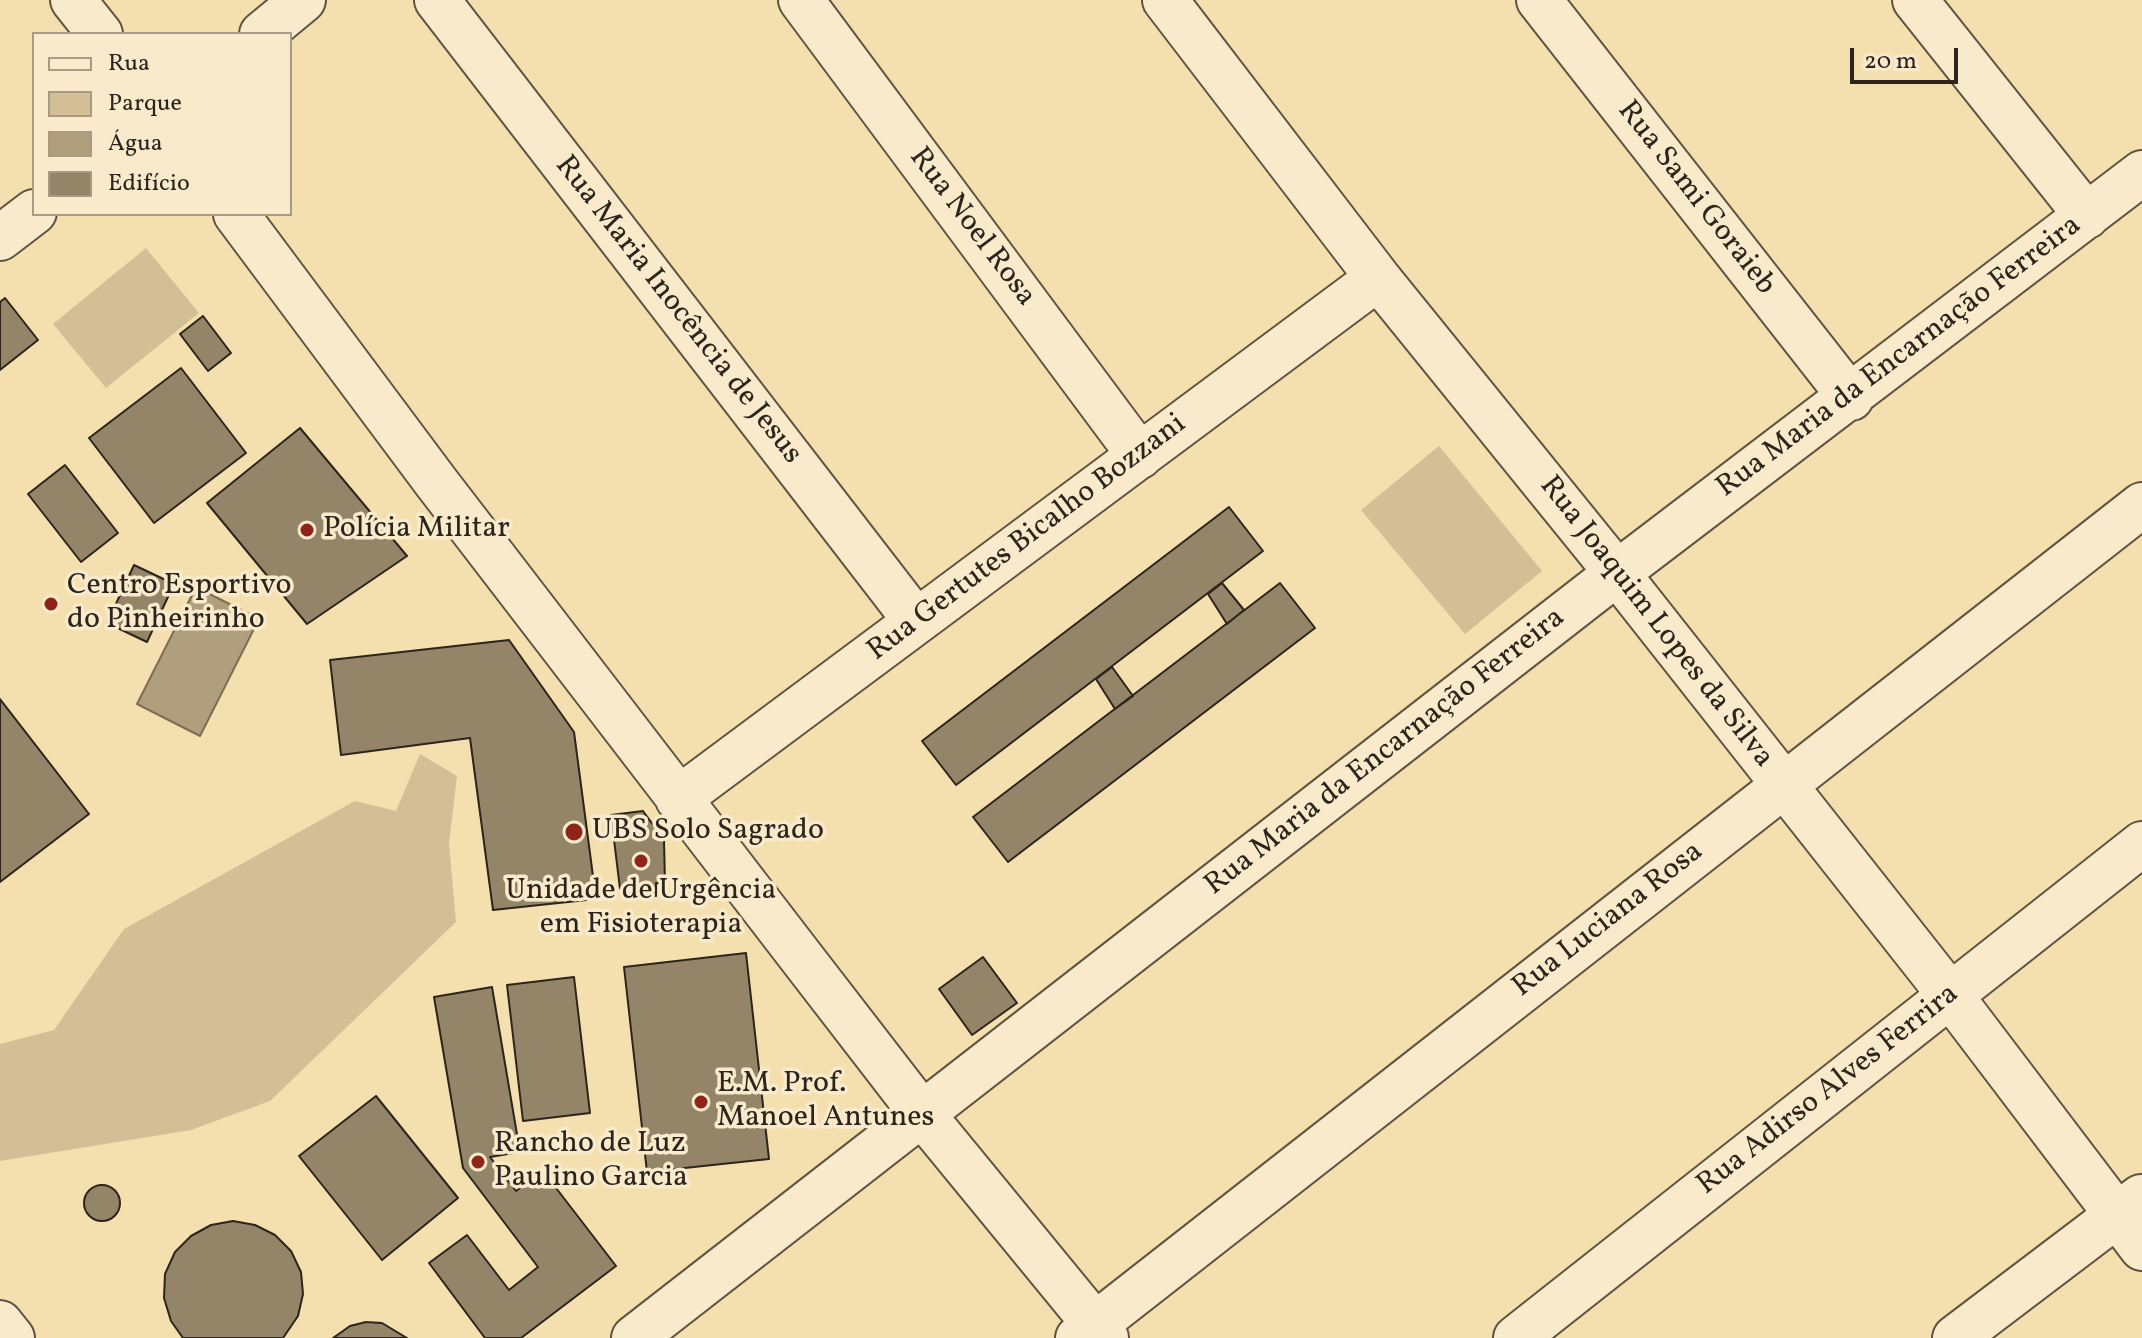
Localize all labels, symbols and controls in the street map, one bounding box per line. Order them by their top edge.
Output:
legend [32,32,292,216]
scale bar [1854,32,1962,82]
text: 20 m [1864,45,1917,79]
text: Rua [108,47,150,81]
text: Parque [108,87,182,121]
street label: Rua Sami Goraieb [1608,95,1782,303]
text: Água [108,127,163,161]
street label: Rua Noel Rosa [900,142,1042,314]
street label: Rua Maria Inocência de Jesus [546,150,808,472]
text: Edifício [108,167,190,201]
street label: Rua Maria da Encarnação Ferreira [1711,209,2089,507]
street label: Rua Gertutes Bicalho Bozzani [862,407,1194,671]
street label: Rua Joaquim Lopes da Silva [1530,470,1780,776]
place label: Polícia Militar [323,512,510,548]
marker: Polícia Militar [298,521,316,539]
place label: Centro Esportivo do Pinheirinho [67,569,291,640]
marker: Centro Esportivo do Pinheirinho [42,595,60,613]
street label: Rua Maria da Encarnação Ferreira [1199,601,1573,905]
place label: UBS Solo Sagrado [592,814,824,850]
marker: UBS Solo Sagrado [563,821,585,843]
street label: Rua Luciana Rosa [1507,835,1711,1007]
marker: Unidade de Urgência em Fisioterapia [632,852,650,870]
place label: Unidade de Urgência em Fisioterapia [506,874,776,944]
street label: Rua Adirso Alves Ferrira [1691,978,1967,1204]
place label: E.M. Prof. Manoel Antunes [717,1067,934,1138]
marker: E.M. Prof. Manoel Antunes [692,1093,710,1111]
place label: Rancho de Luz Paulino Garcia [494,1127,688,1198]
marker: Rancho de Luz Paulino Garcia [469,1153,487,1171]

